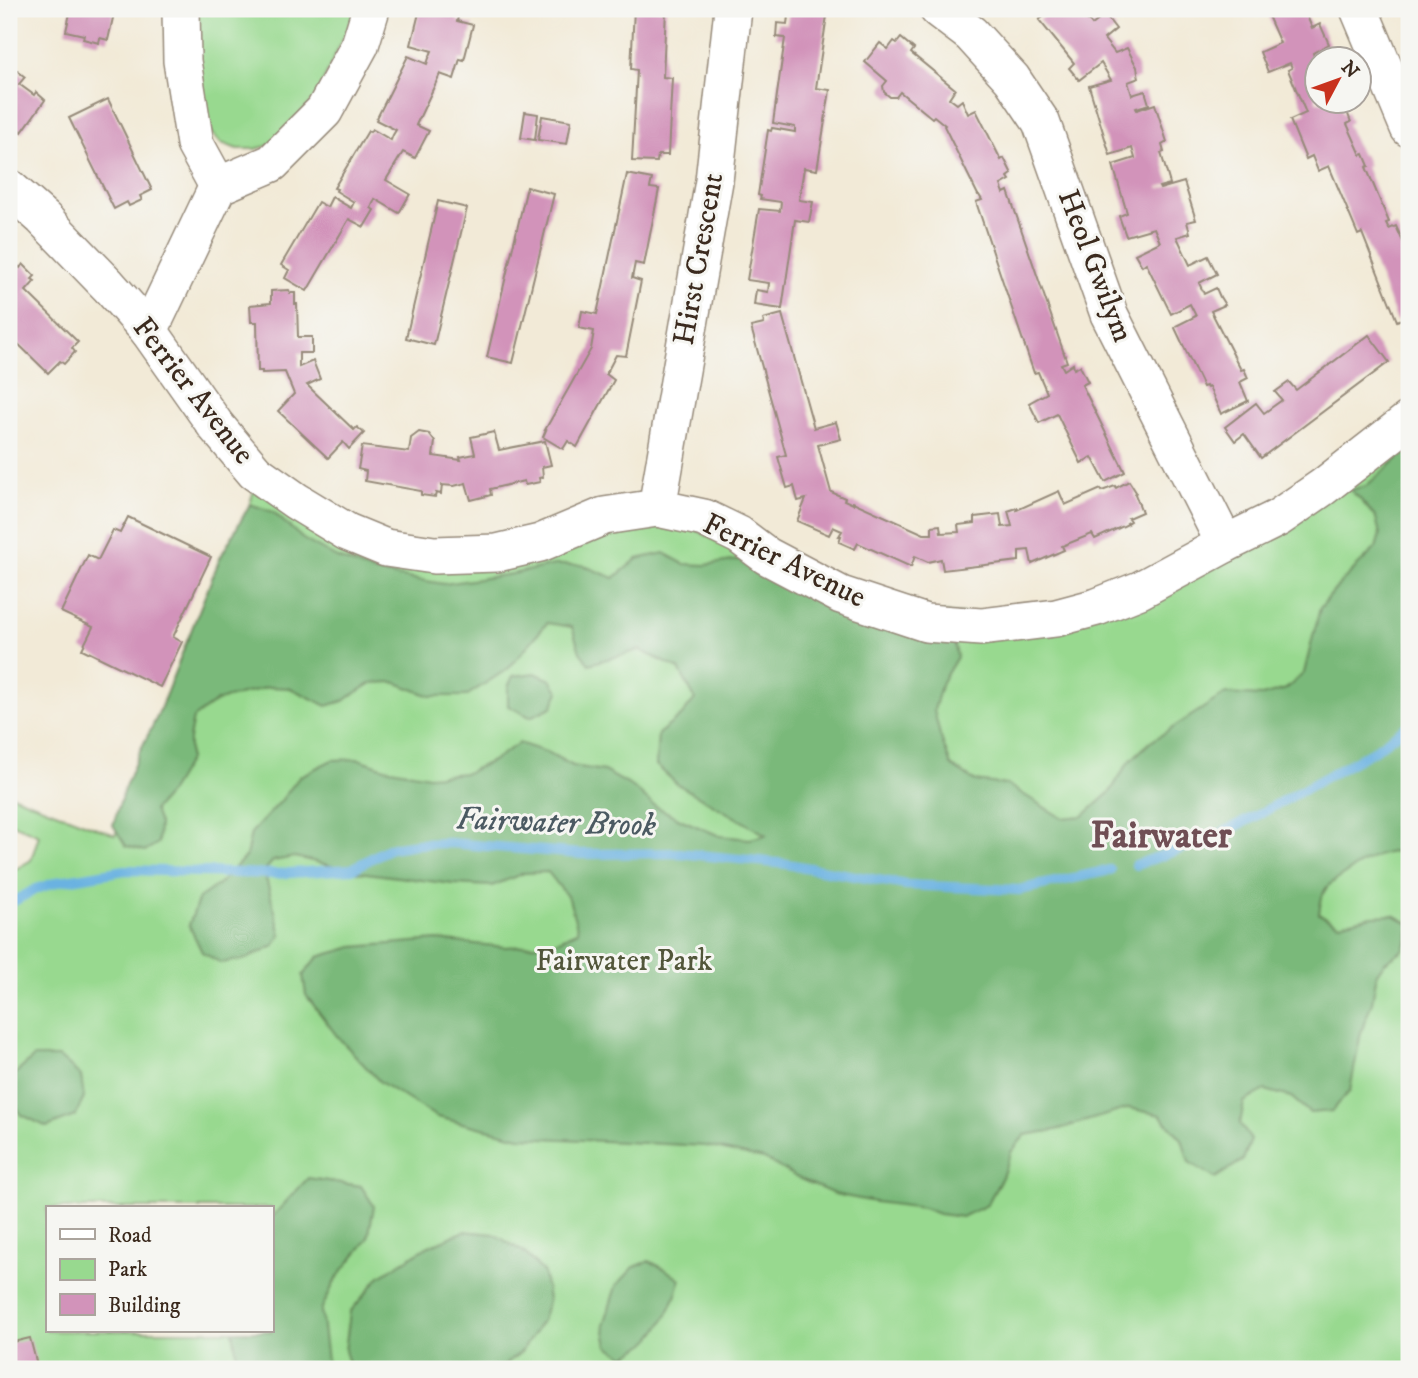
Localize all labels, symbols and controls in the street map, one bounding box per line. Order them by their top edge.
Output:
north arrow [1302,46,1372,116]
text: N [1336,56,1364,84]
street label: Hirst Crescent [666,170,732,348]
street label: Heol Gwilym [1049,185,1141,347]
street label: Ferrier Avenue [124,310,262,472]
street label: Ferrier Avenue [697,506,871,616]
water label: Fairwater Brook [455,800,657,847]
district label: Fairwater [1090,813,1233,860]
park label: Fairwater Park [536,943,713,980]
legend [46,1206,273,1332]
text: Road [108,1223,152,1249]
text: Park [108,1257,148,1283]
text: Building [108,1293,181,1319]

